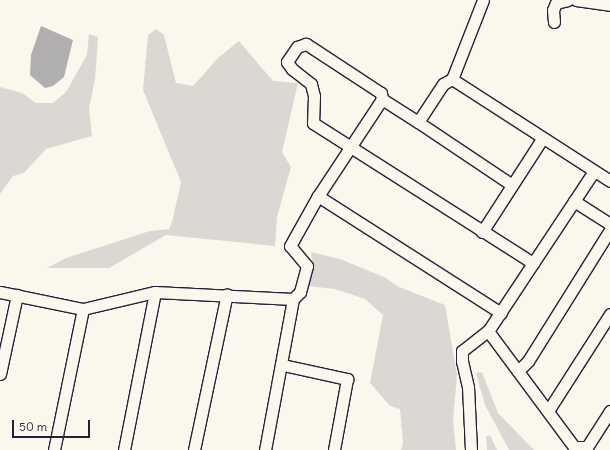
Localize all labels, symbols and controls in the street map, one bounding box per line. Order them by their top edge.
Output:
scale bar [14,412,92,438]
text: 50 m [19,419,47,434]

